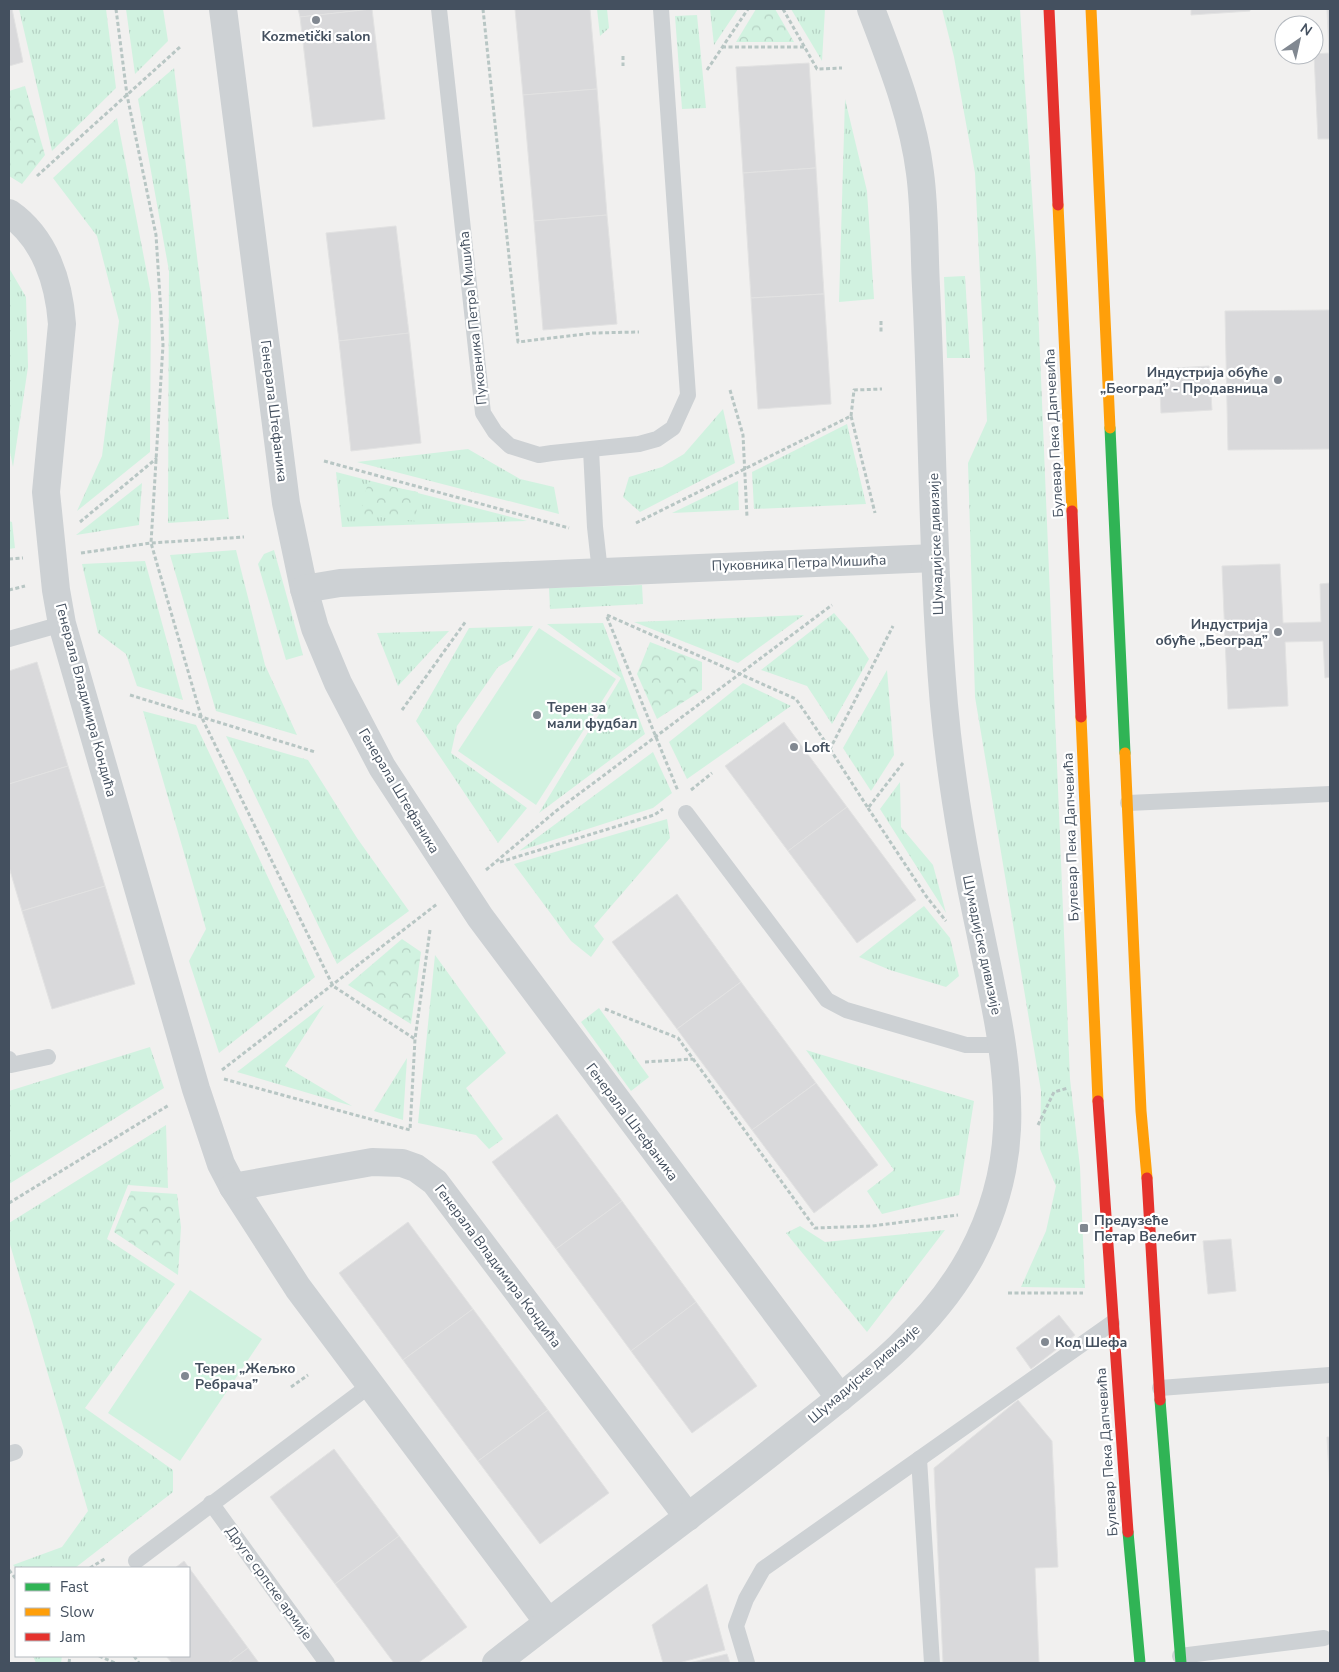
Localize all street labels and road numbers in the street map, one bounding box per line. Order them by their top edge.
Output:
street label: Пуковника Петра Мишића [454,230,492,406]
street label: Генерала Штефаника [256,339,292,483]
street label: Булевар Пека Дапчевића [1040,348,1068,518]
street label: Шумадијске дивизије [924,473,948,615]
street label: Пуковника Петра Мишића [711,550,887,576]
street label: Генерала Владимира Кондића [51,601,121,799]
street label: Генерала Штефаника [354,725,444,857]
street label: Булевар Пека Дапчевића [1059,752,1083,922]
street label: Шумадијске дивизије [958,873,1006,1017]
street label: Генерала Штефаника [581,1059,683,1185]
street label: Генерала Владимира Кондића [430,1180,566,1352]
street label: Шумадијске дивизије [804,1320,924,1428]
street label: Булевар Пека Дапчевића [1092,1367,1122,1537]
street label: Друге српске армије [221,1522,317,1644]

